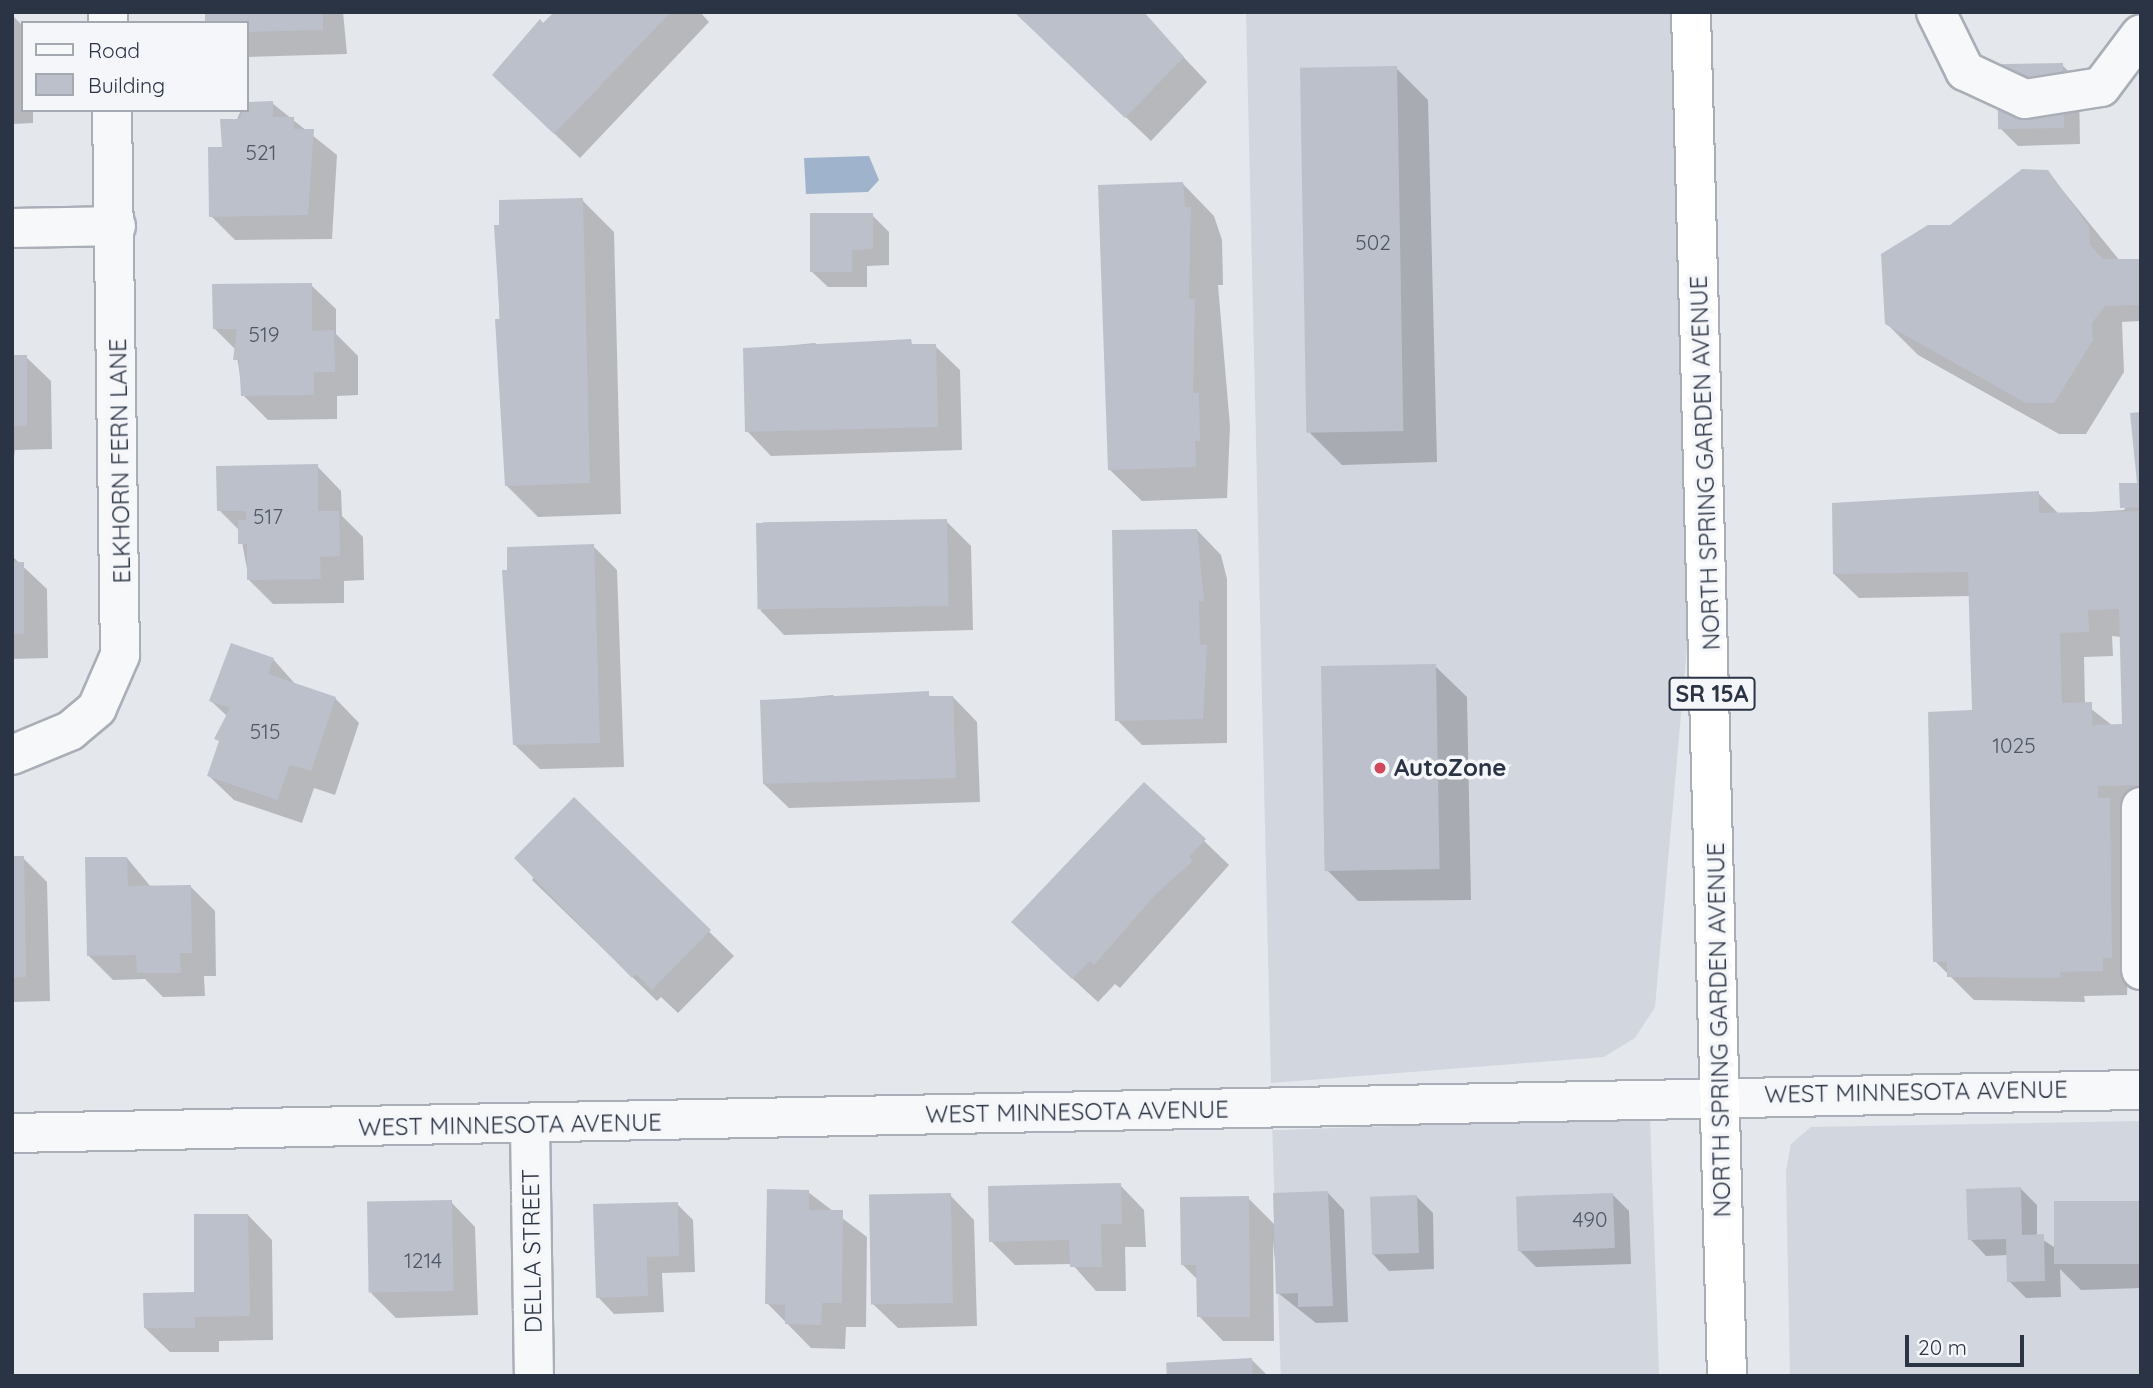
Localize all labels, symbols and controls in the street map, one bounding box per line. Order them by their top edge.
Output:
legend [21,21,248,112]
text: Road [88,37,140,63]
text: Building [88,72,165,98]
house number: 521 [246,139,276,165]
house number: 502 [1355,229,1391,255]
street label: NORTH SPRING GARDEN AVENUE [1684,275,1726,651]
house number: 519 [249,321,279,347]
street label: ELKHORN FERN LANE [103,338,137,584]
house number: 517 [253,503,283,529]
road number: SR 15A [1668,674,1756,714]
house number: 515 [250,718,280,744]
house number: 1025 [1992,732,2036,758]
place label: AutoZone [1394,754,1506,782]
marker: AutoZone [1372,760,1388,776]
street label: NORTH SPRING GARDEN AVENUE [1701,842,1737,1218]
street label: WEST MINNESOTA AVENUE [1764,1075,2068,1109]
street label: WEST MINNESOTA AVENUE [925,1095,1229,1129]
street label: WEST MINNESOTA AVENUE [358,1108,662,1142]
street label: DELLA STREET [516,1169,548,1333]
house number: 490 [1573,1206,1607,1232]
house number: 1214 [404,1247,442,1273]
scale bar [1908,1322,2027,1366]
text: 20 m [1918,1334,1967,1360]

